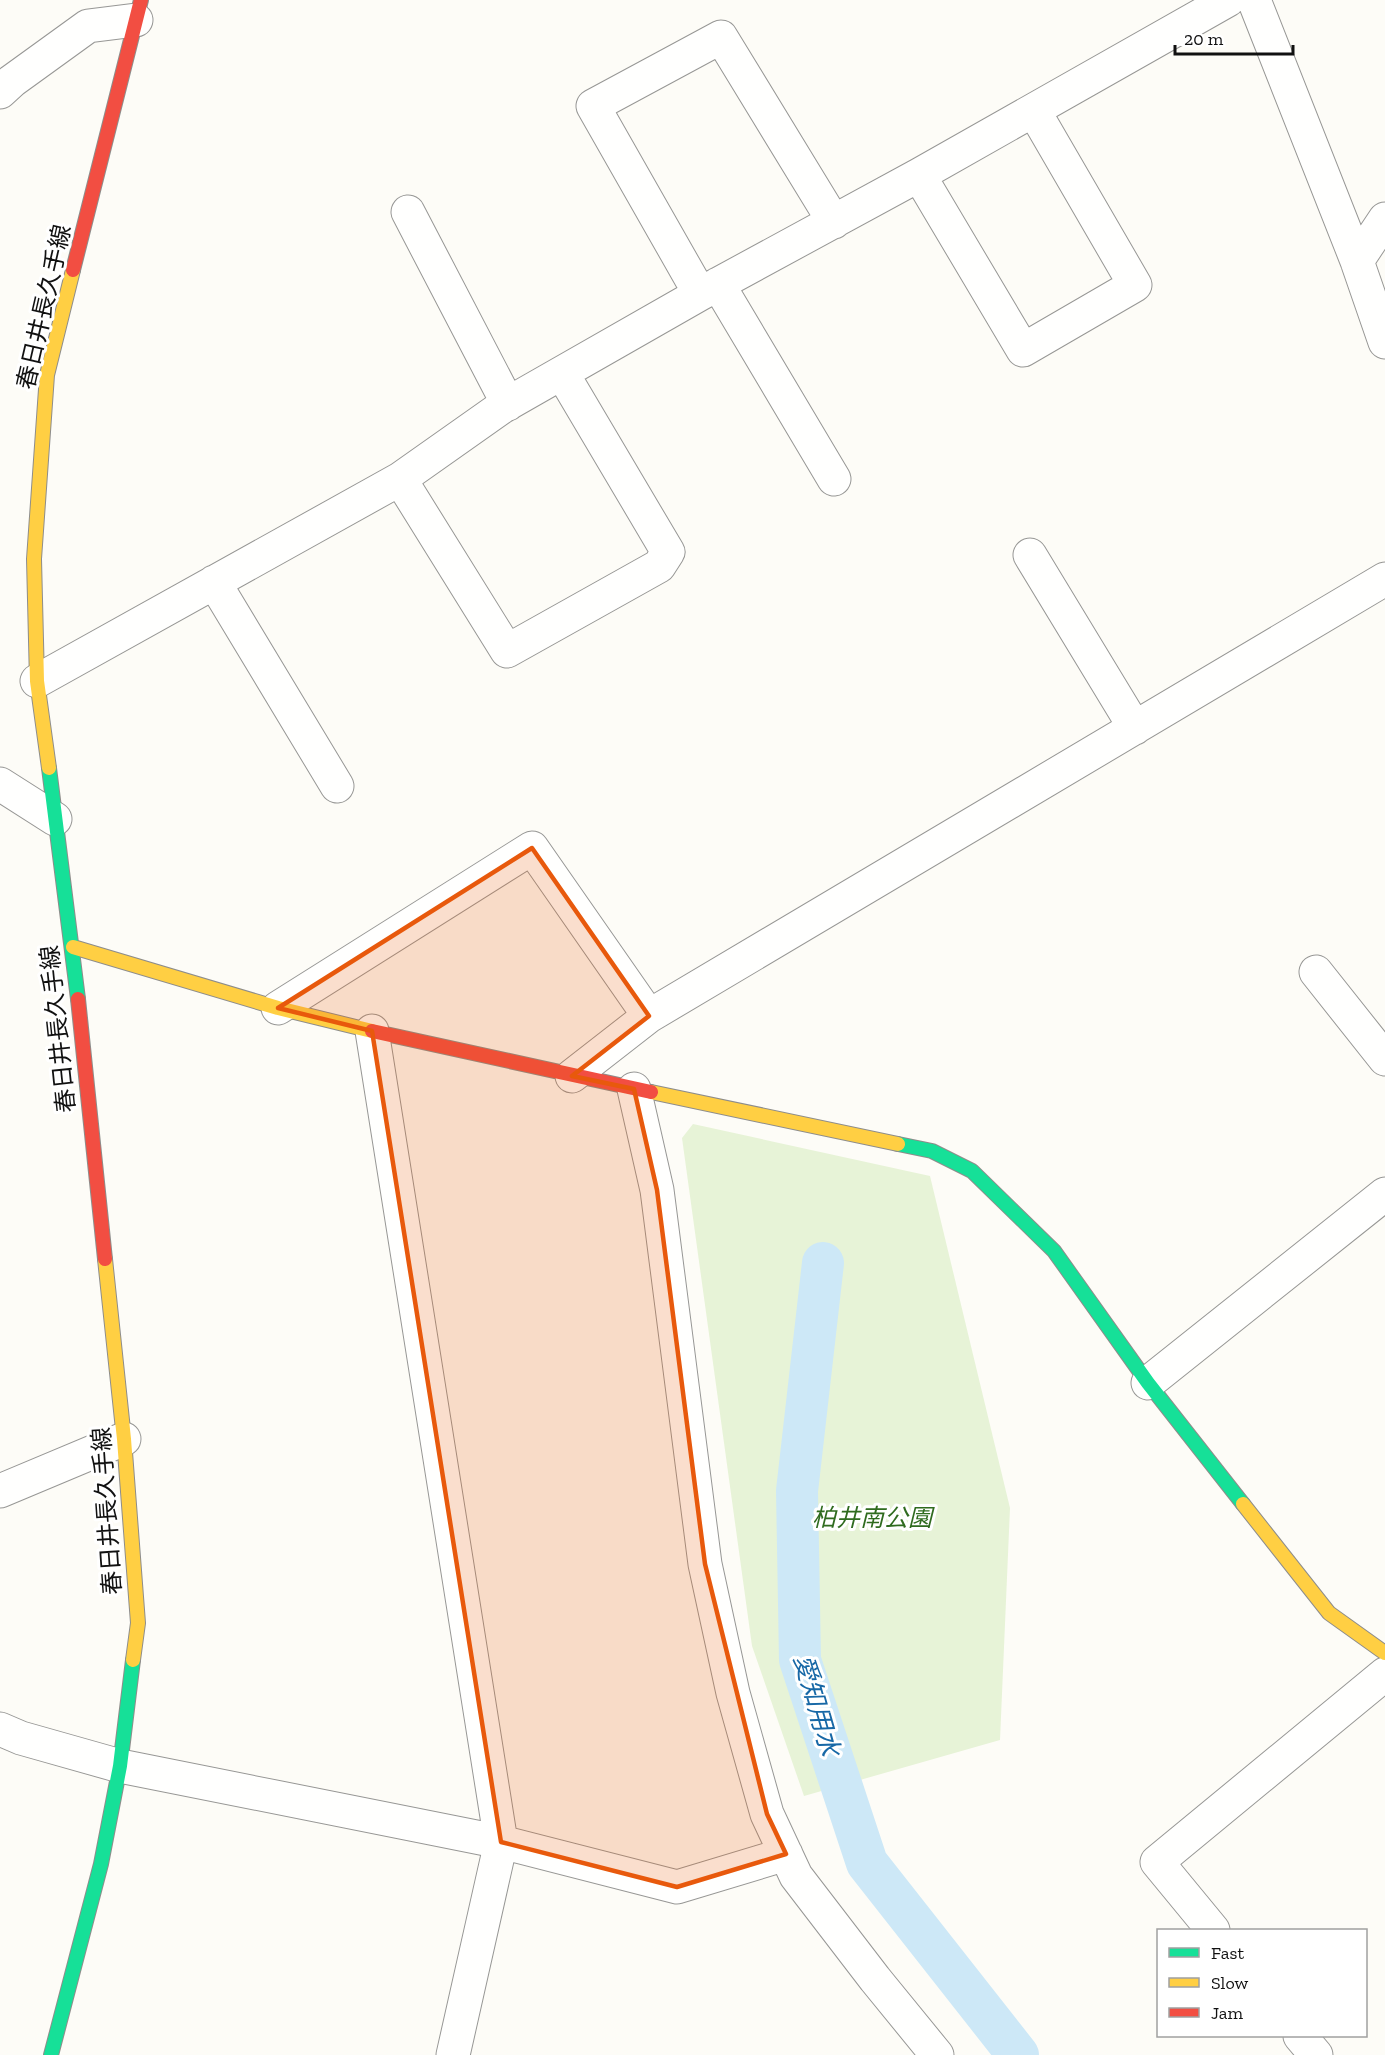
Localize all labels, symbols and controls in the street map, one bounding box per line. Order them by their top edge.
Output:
scale bar [1175,18,1294,56]
text: 20 m [1184,28,1224,50]
street label: 春日井長久手線 [10,222,77,392]
street label: 春日井長久手線 [34,944,81,1114]
street label: 春日井長久手線 [86,1426,127,1596]
park label: 柏井南公園 [812,1503,935,1532]
water label: 愛知用水 [787,1651,848,1762]
legend [1157,1929,1367,2037]
text: Fast [1211,1942,1244,1964]
text: Slow [1211,1972,1248,1994]
text: Jam [1211,2002,1243,2024]

